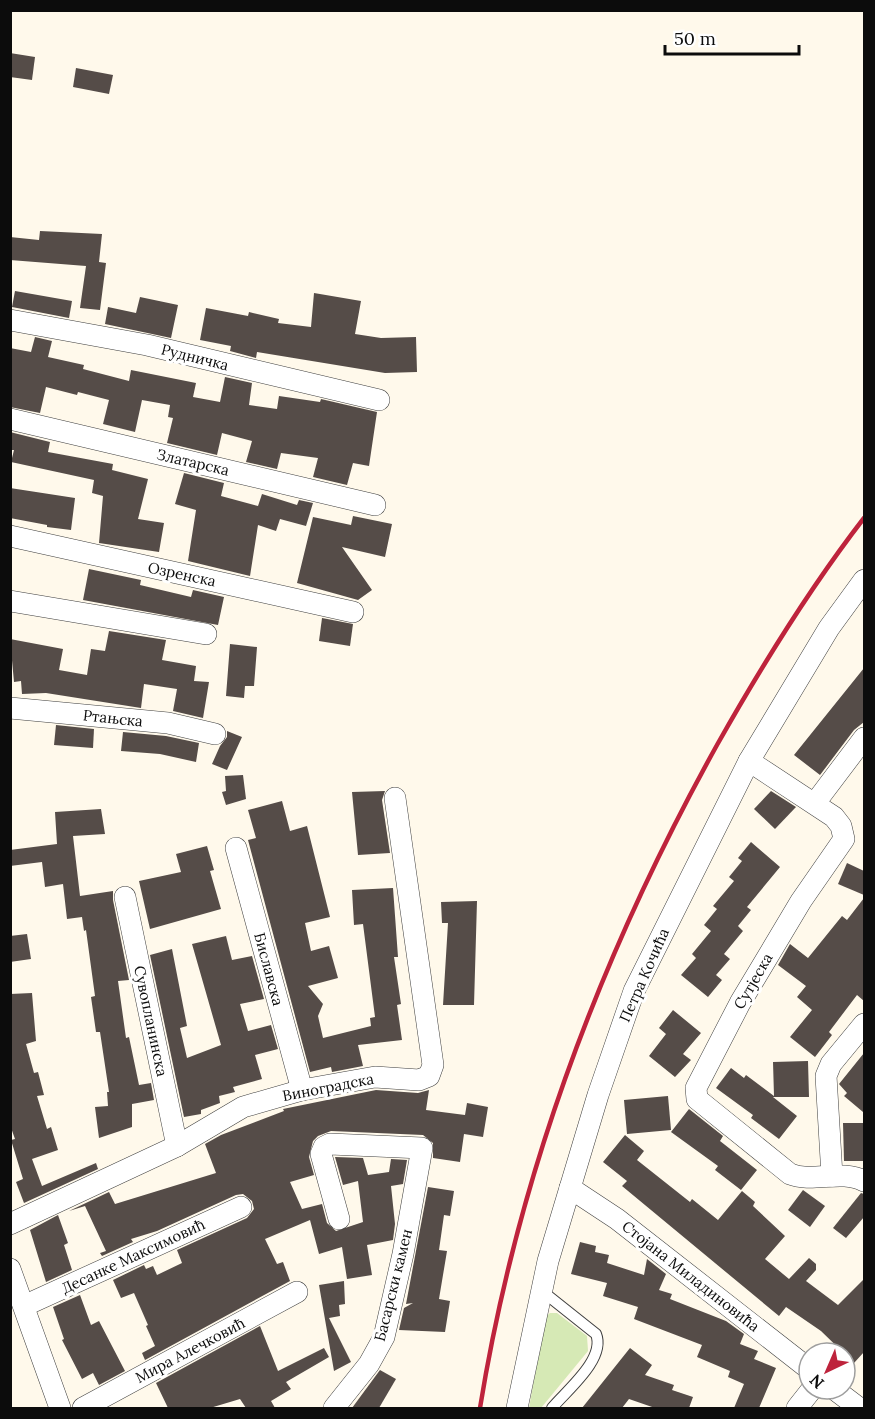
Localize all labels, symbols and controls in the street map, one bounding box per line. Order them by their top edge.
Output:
scale bar [665,18,798,56]
text: 50 m [674,27,716,50]
street label: Рудничка [159,339,231,375]
street label: Златарска [155,444,231,480]
street label: Озренска [146,558,218,591]
street label: Ртањска [82,705,144,731]
street label: Петра Кочића [615,925,673,1025]
street label: Биславска [250,930,288,1008]
street label: Сутјеска [729,949,777,1012]
street label: Сувопланинска [130,964,172,1078]
street label: Виноградска [281,1069,376,1105]
street label: Десанке Максимовић [58,1214,208,1298]
street label: Стојана Миладиновића [618,1216,764,1336]
street label: Басарски камен [370,1227,416,1343]
street label: Мира Алечковић [132,1313,248,1387]
north arrow [797,1341,857,1401]
text: N [805,1370,828,1393]

